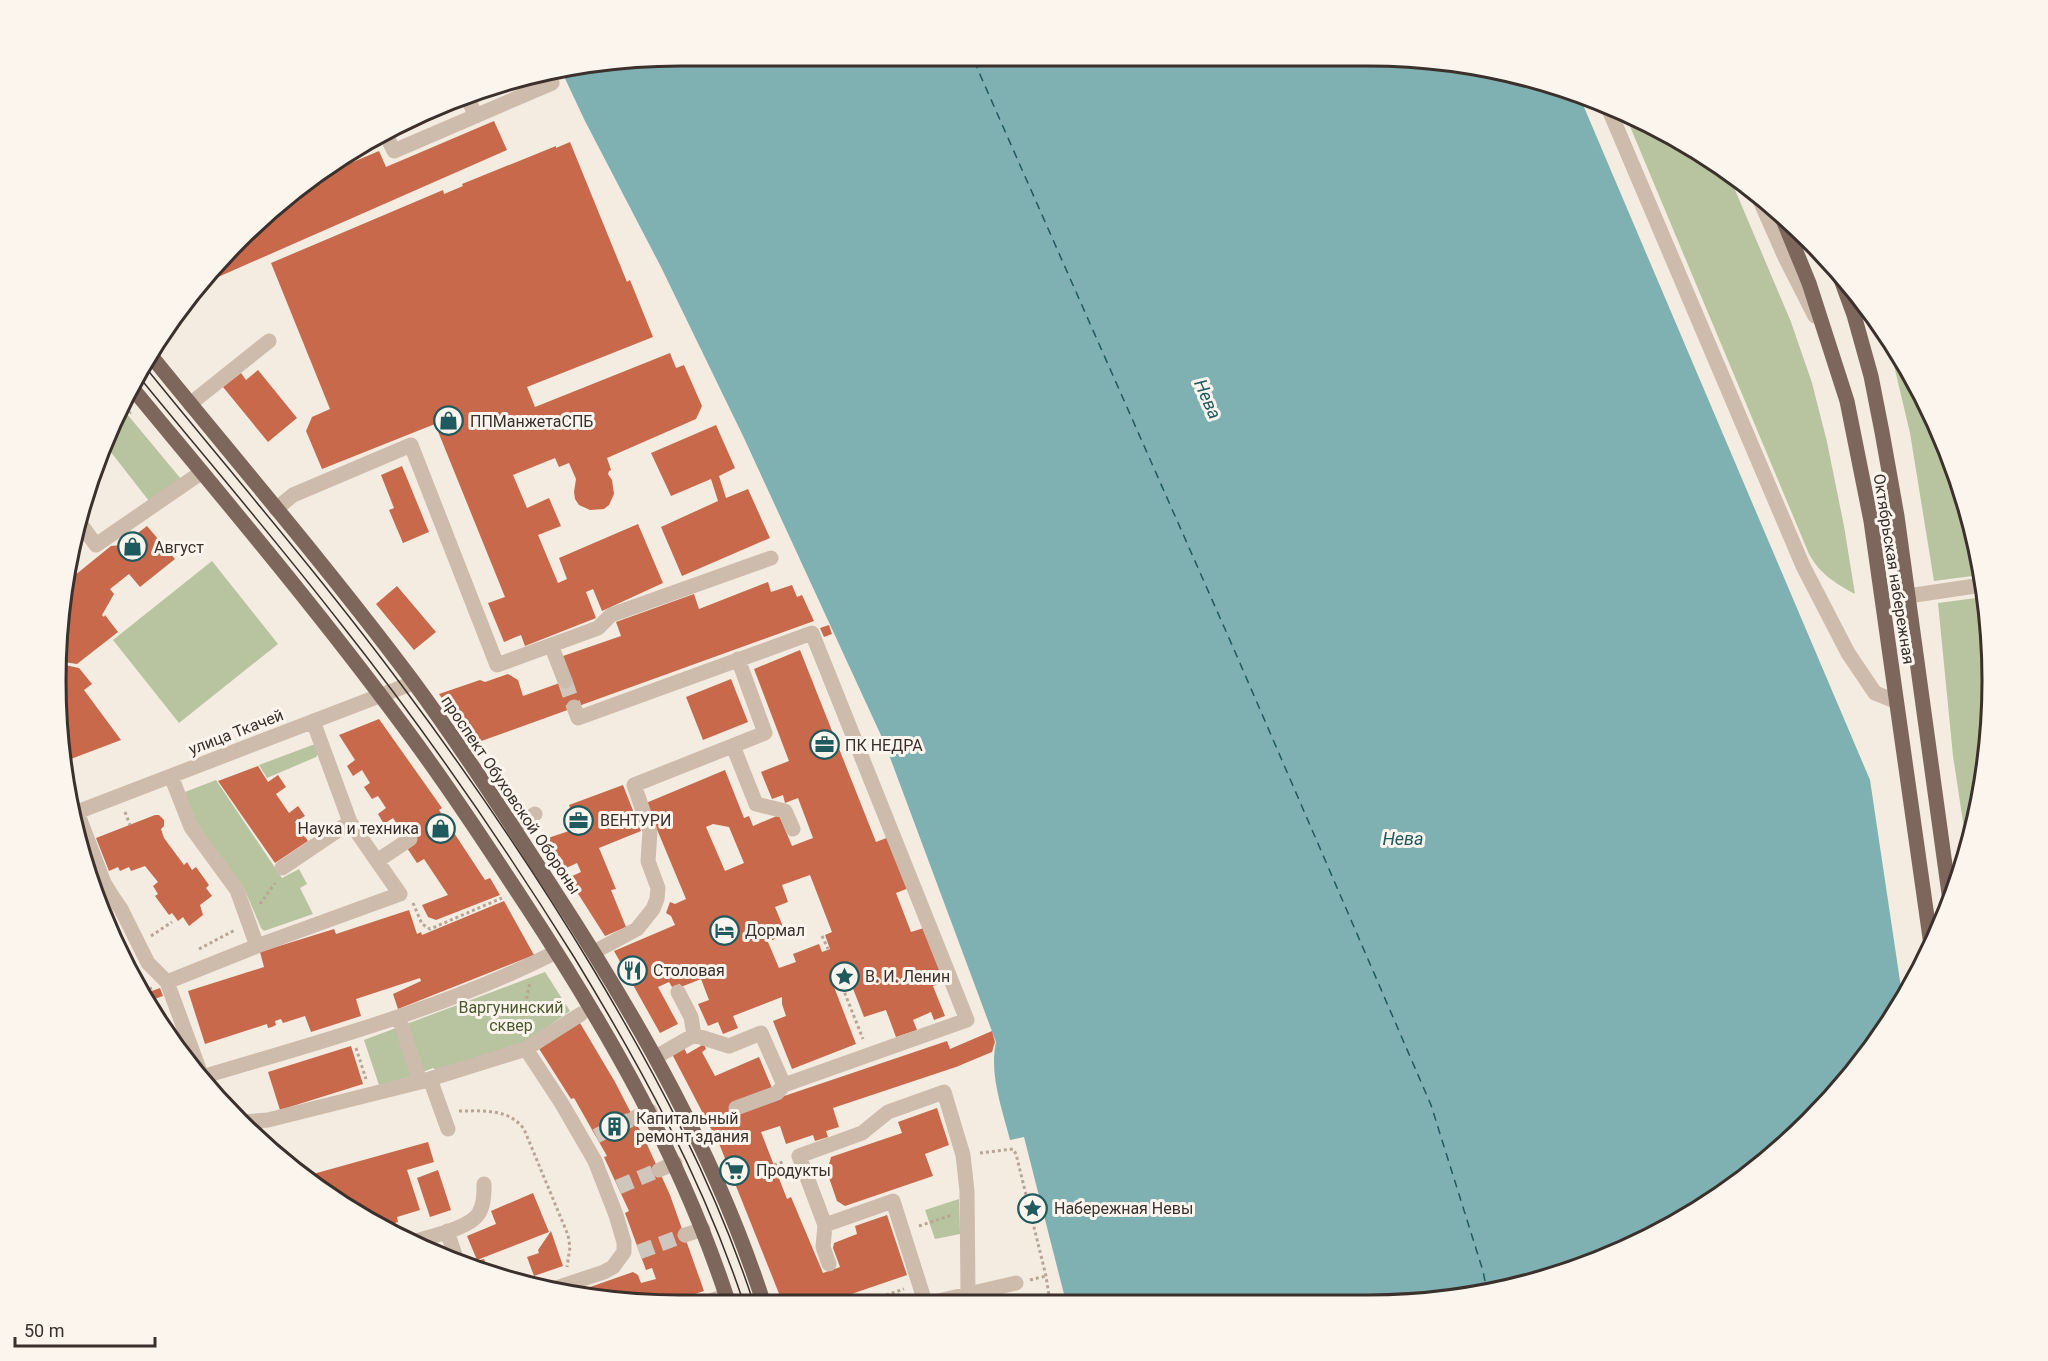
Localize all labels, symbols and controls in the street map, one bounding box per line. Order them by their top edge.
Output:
water label: Нева [1190,376,1226,422]
shop icon: ППМанжетаСПБ [433,405,465,437]
place label: ППМанжетаСПБ [470,412,593,431]
street label: Октябрьская набережная [1870,472,1918,666]
shop icon: Август [117,531,149,563]
place label: Август [154,538,204,557]
street label: проспект Обуховской Обороны [437,692,585,898]
street label: улица Ткачей [186,705,286,759]
office icon: ПК НЕДРА [808,729,840,761]
place label: ПК НЕДРА [845,736,923,755]
office icon: ВЕНТУРИ [563,804,595,836]
place label: ВЕНТУРИ [600,811,671,830]
shop icon: Наука и техника [424,812,456,844]
place label: Наука и техника [298,819,419,838]
water label: Нева [1382,828,1424,849]
hotel icon: Дормал [708,914,740,946]
place label: Дормал [745,921,805,940]
restaurant icon: Столовая [616,954,648,986]
place icon: В. И. Ленин [828,960,860,992]
place label: Столовая [653,961,725,980]
place label: В. И. Ленин [865,967,950,986]
park label: Варгунинский сквер [458,998,564,1035]
place label: Капитальный ремонт здания [636,1109,749,1146]
building icon: Капитальный ремонт здания [599,1111,631,1143]
supermarket icon: Продукты [719,1154,751,1186]
place label: Продукты [756,1161,831,1180]
place icon: Набережная Невы [1017,1192,1049,1224]
place label: Набережная Невы [1054,1199,1193,1218]
scale bar [15,1310,154,1348]
text: 50 m [24,1320,64,1341]

